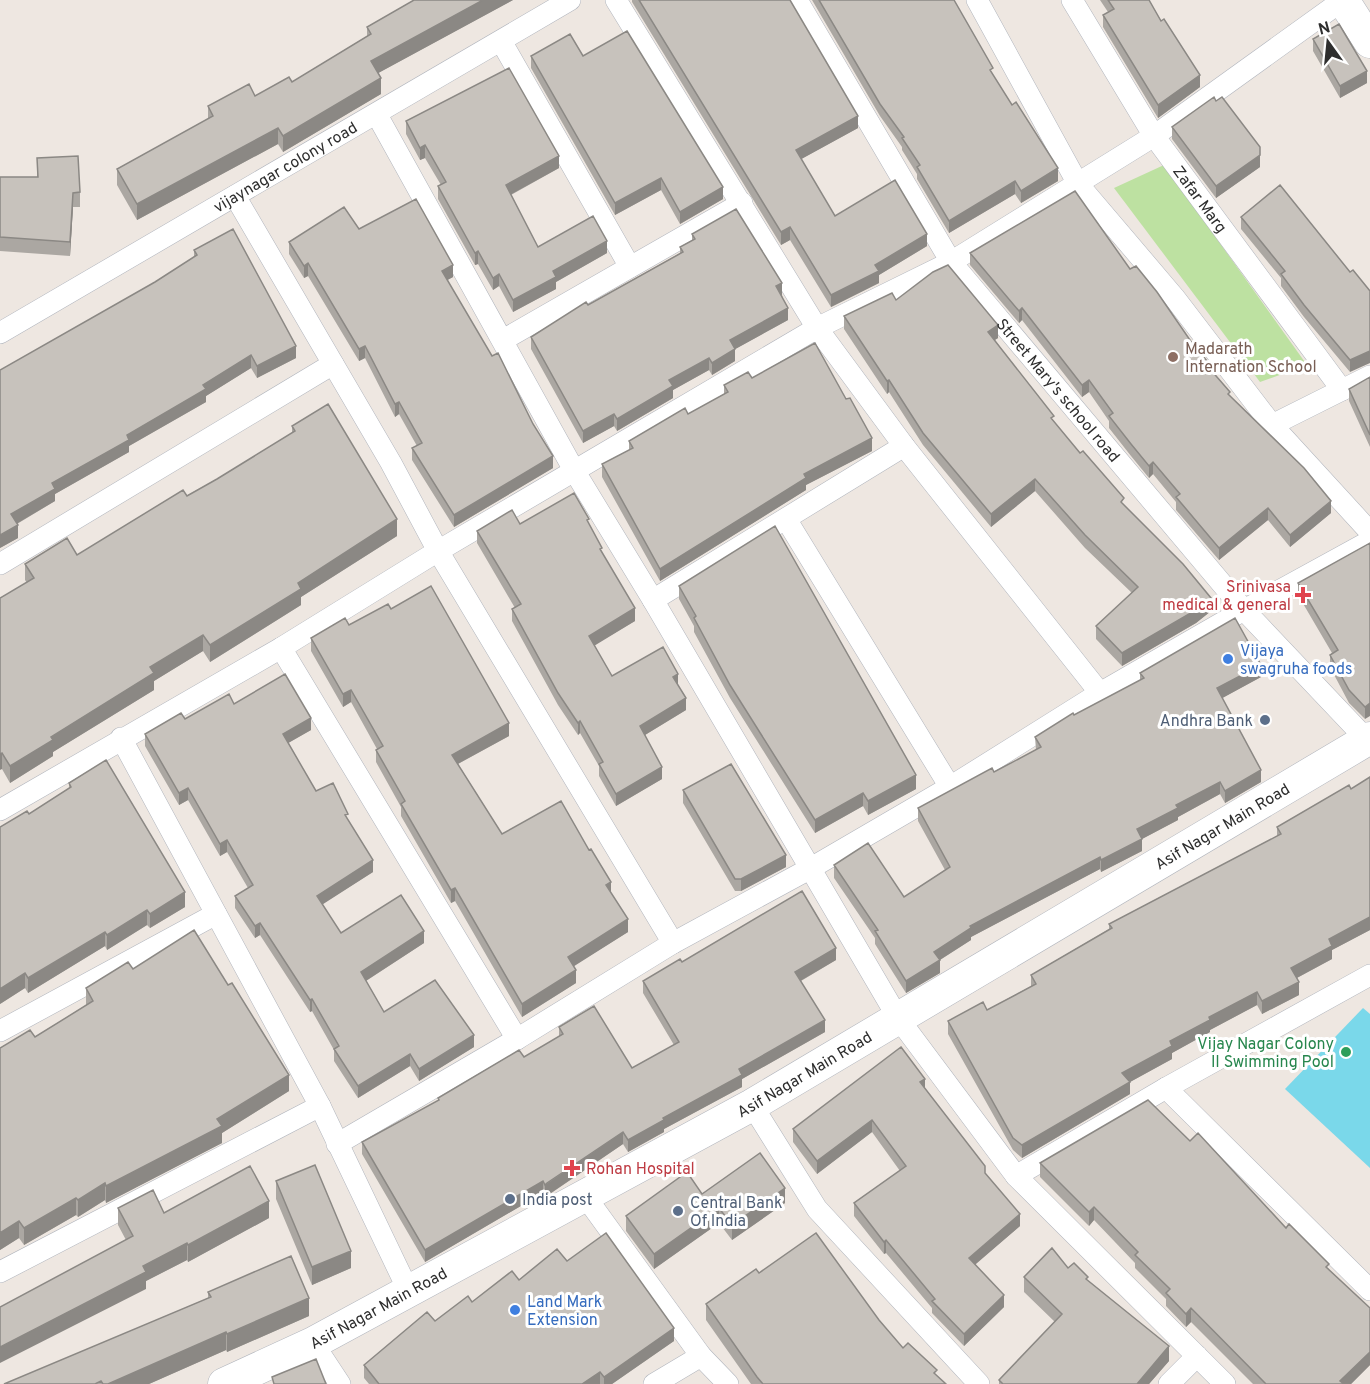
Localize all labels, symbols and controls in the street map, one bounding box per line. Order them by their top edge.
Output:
north arrow [1298,12,1358,72]
text: N [1316,18,1333,41]
street label: vijaynagar colony road [210,118,362,218]
street label: Zafar Marg [1167,163,1230,238]
street label: Street Mary's school road [991,315,1123,467]
place label: Madarath Internation School [1185,340,1317,378]
marker: Madarath Internation School [1166,350,1180,364]
place label: Srinivasa medical & general [1162,578,1291,616]
marker: Srinivasa medical & general [1296,588,1310,602]
place label: Vijaya swagruha foods [1240,642,1353,680]
marker: Vijaya swagruha foods [1221,652,1235,666]
place label: Andhra Bank [1160,712,1253,732]
marker: Andhra Bank [1258,713,1272,727]
street label: Asif Nagar Main Road [1152,780,1294,875]
street label: Asif Nagar Main Road [734,1028,876,1123]
place label: Vijay Nagar Colony II Swimming Pool [1197,1035,1334,1073]
marker: Vijay Nagar Colony II Swimming Pool [1339,1045,1353,1059]
marker: Rohan Hospital [563,1159,581,1177]
place label: Rohan Hospital [586,1160,695,1180]
place label: India post [522,1191,592,1211]
marker: India post [503,1192,517,1206]
place label: Central Bank Of India [690,1194,782,1232]
marker: Central Bank Of India [671,1204,685,1218]
street label: Asif Nagar Main Road [307,1264,451,1355]
place label: Land Mark Extension [527,1293,602,1331]
marker: Land Mark Extension [508,1303,522,1317]

